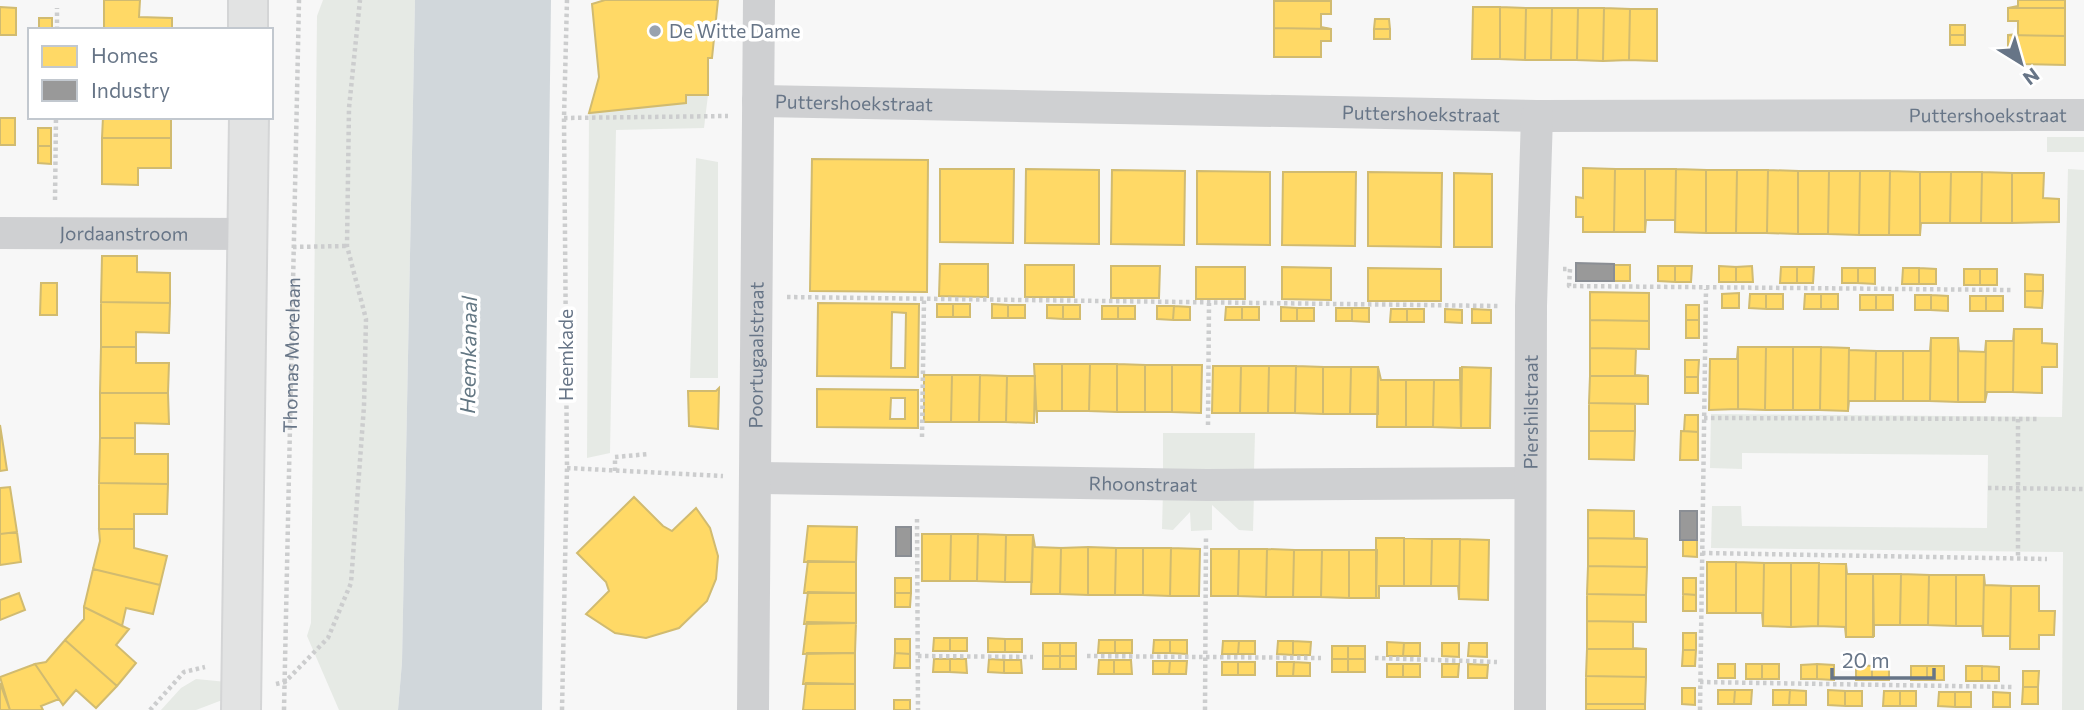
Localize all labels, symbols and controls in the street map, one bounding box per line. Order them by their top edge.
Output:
place label: De Witte Dame [669,19,801,42]
marker: De Witte Dame [647,23,663,39]
legend [28,28,273,119]
north arrow [1986,28,2056,98]
text: Homes [91,42,158,67]
text: N [2019,63,2044,90]
text: Industry [91,77,170,102]
street label: Puttershoekstraat [775,89,933,115]
street label: Puttershoekstraat [1342,100,1500,126]
street label: Puttershoekstraat [1909,103,2067,126]
street label: Jordaanstroom [60,221,188,245]
street label: Thomas Morelaan [278,277,304,433]
street label: Poortugaalstraat [743,281,768,428]
water label: Heemkanaal [454,295,481,414]
street label: Heemkade [554,309,577,401]
street label: Piershilstraat [1519,354,1542,469]
street label: Rhoonstraat [1088,471,1198,496]
scale bar [1832,636,1934,680]
text: 20 m [1842,647,1890,672]

